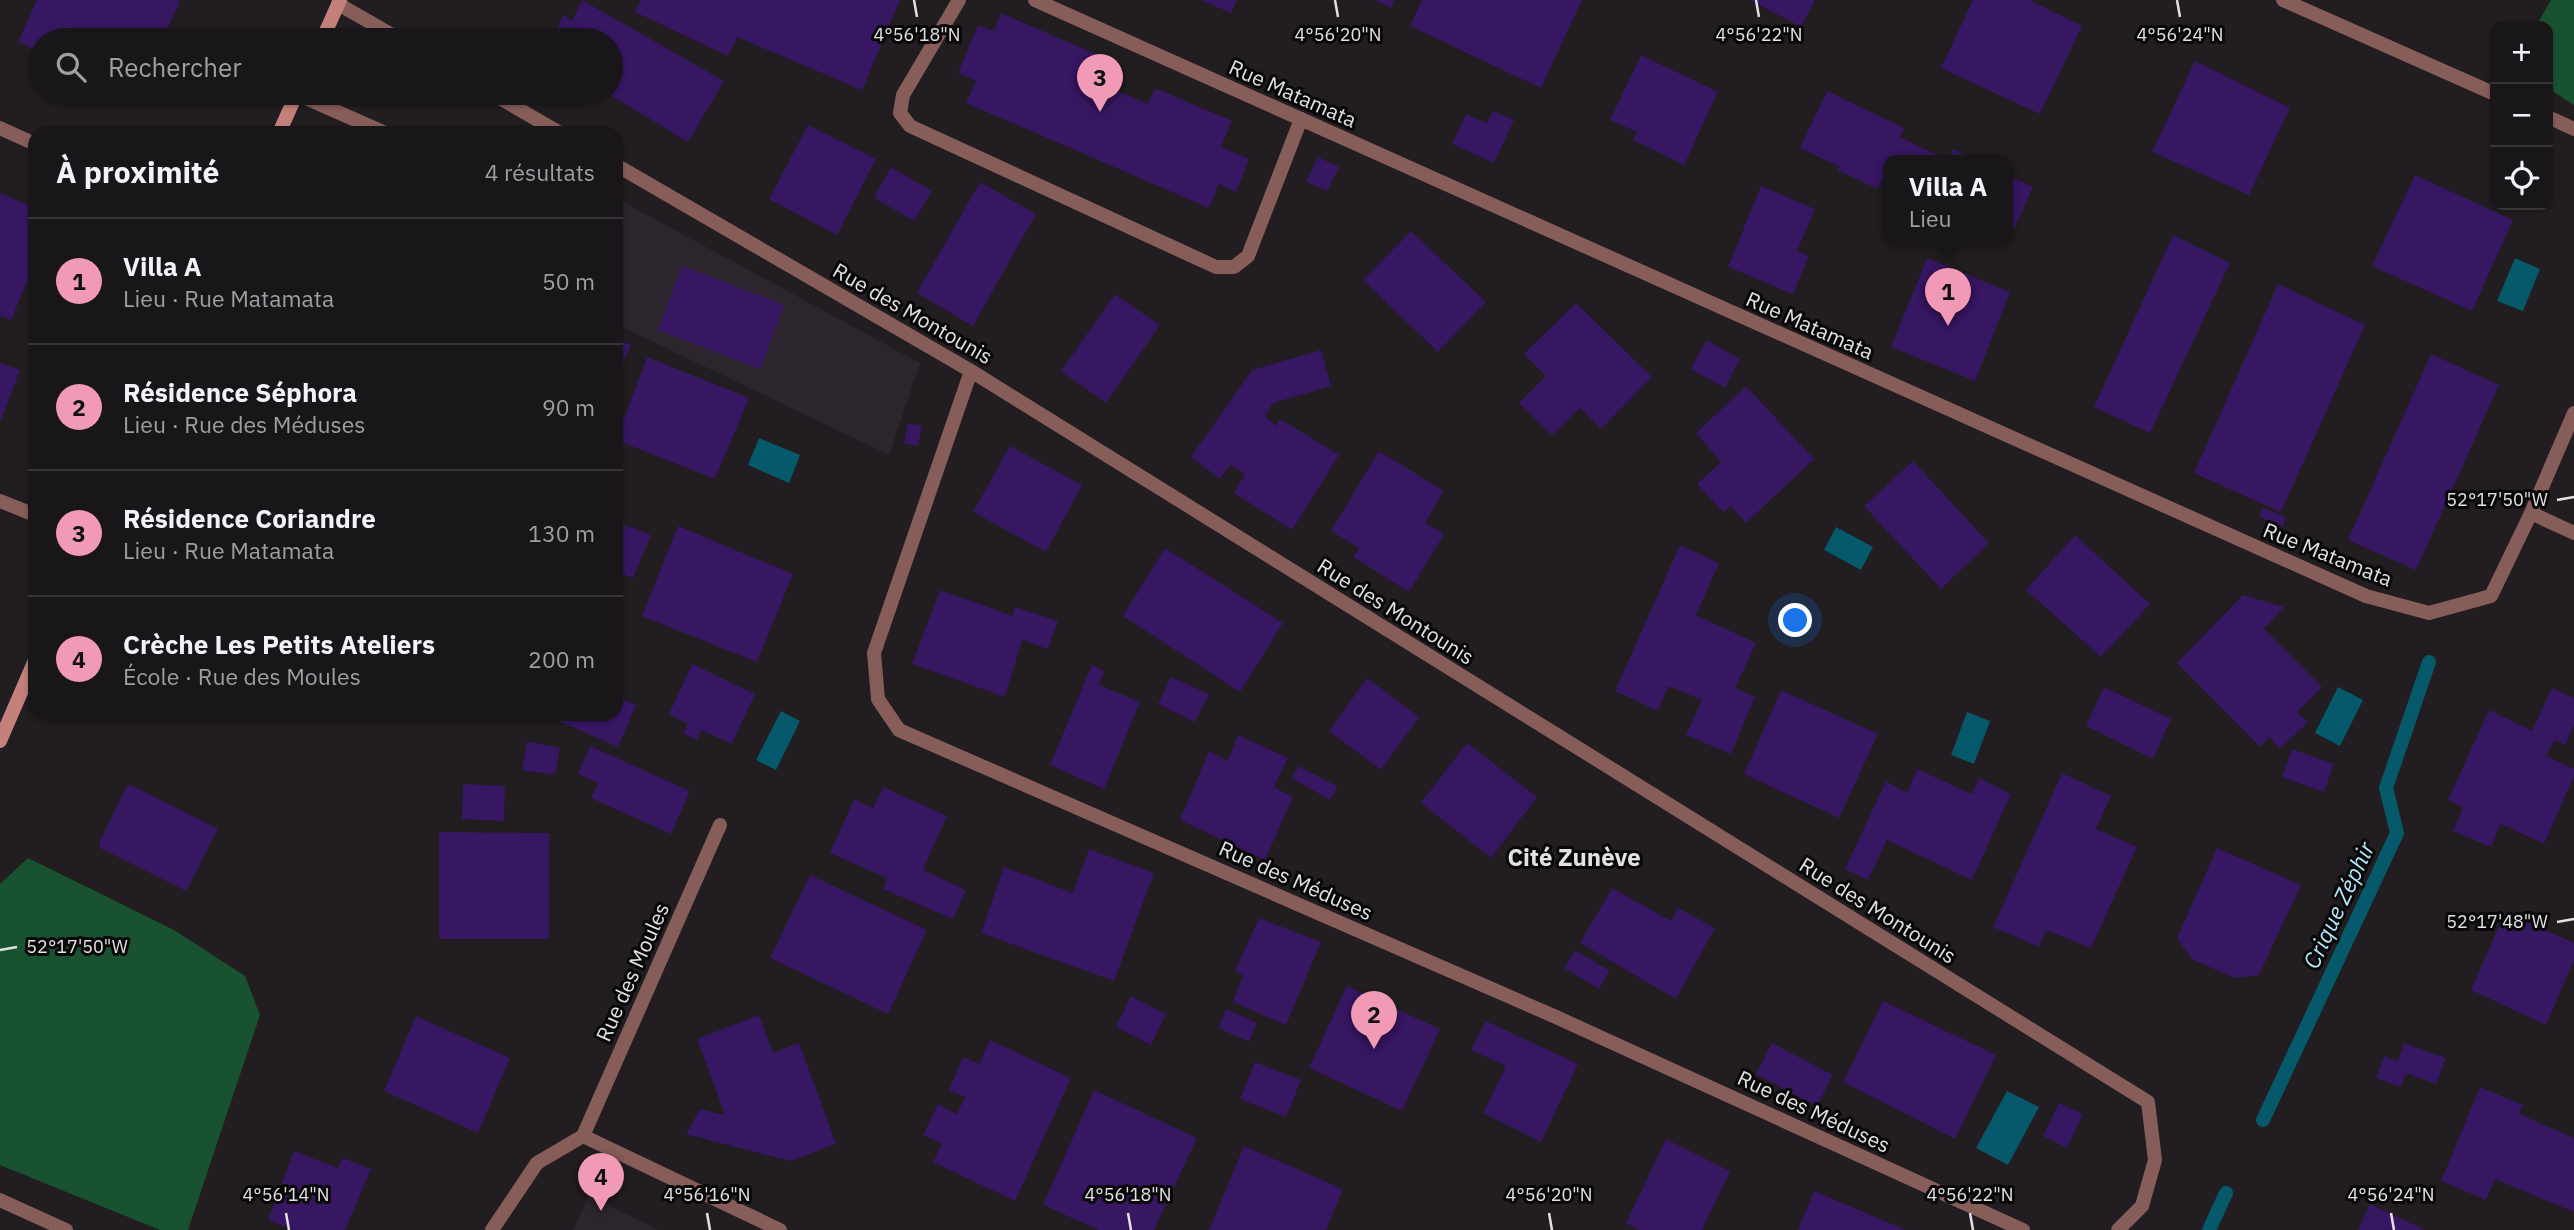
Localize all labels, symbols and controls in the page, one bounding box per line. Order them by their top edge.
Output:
map controls [2490,21,2553,210]
button: + [2490,21,2553,84]
text: 4°56'18"N [873,23,961,46]
text: 4°56'20"N [1294,23,1382,46]
text: 4°56'22"N [1715,23,1803,46]
text: 4°56'24"N [2136,23,2224,46]
search box [28,28,623,105]
icon: search [52,48,90,86]
text: Rechercher [108,50,242,84]
street label: Rue Matamata [1225,52,1361,134]
pin: 3 [1077,54,1123,112]
button: − [2490,84,2553,147]
button: locate [2490,147,2553,210]
text: À proximité [56,152,219,191]
popup [1883,155,2013,246]
text: 4 résultats [485,157,595,187]
text: Villa A [1909,169,1987,203]
text: Lieu [1909,203,1952,233]
text: Villa A [123,249,202,283]
street label: Rue des Montounis [828,256,998,370]
text: 1 [72,266,86,296]
text: 50 m [542,266,595,296]
pin: 1 [1925,268,1971,326]
text: Lieu · Rue Matamata [123,283,334,313]
street label: Rue Matamata [1742,284,1878,366]
text: Résidence Séphora [123,375,357,409]
text: 2 [72,392,86,422]
text: 90 m [542,392,595,422]
text: Lieu · Rue des Méduses [123,409,366,439]
text: 52°17'50"W [2446,488,2548,511]
text: Résidence Coriandre [123,501,376,535]
street label: Rue Matamata [2259,515,2397,593]
text: 3 [72,518,86,548]
text: 130 m [528,518,595,548]
text: Lieu · Rue Matamata [123,535,334,565]
street label: Rue des Montounis [1312,551,1480,671]
your location [1778,603,1812,637]
text: Crèche Les Petits Ateliers [123,627,435,661]
text: 4 [72,644,86,674]
text: 200 m [528,644,595,674]
text: École · Rue des Moules [123,661,361,691]
street label: Rue des Méduses [1215,834,1377,926]
water label: Crique Zéphir [2296,836,2381,973]
district label: Cité Zunève [1507,841,1641,873]
street label: Rue des Montounis [1794,850,1962,970]
street label: Rue des Moules [589,898,675,1046]
text: 52°17'48"W [2446,910,2548,933]
text: 52°17'50"W [26,935,128,958]
pin: 2 [1351,991,1397,1049]
street label: Rue des Méduses [1733,1063,1895,1159]
pin: 4 [578,1153,624,1211]
text: 4°56'14"N [242,1183,330,1206]
text: 4°56'16"N [663,1183,751,1206]
text: 4°56'18"N [1084,1183,1172,1206]
text: 4°56'20"N [1505,1183,1593,1206]
text: 4°56'22"N [1926,1183,2014,1206]
text: 4°56'24"N [2347,1183,2435,1206]

